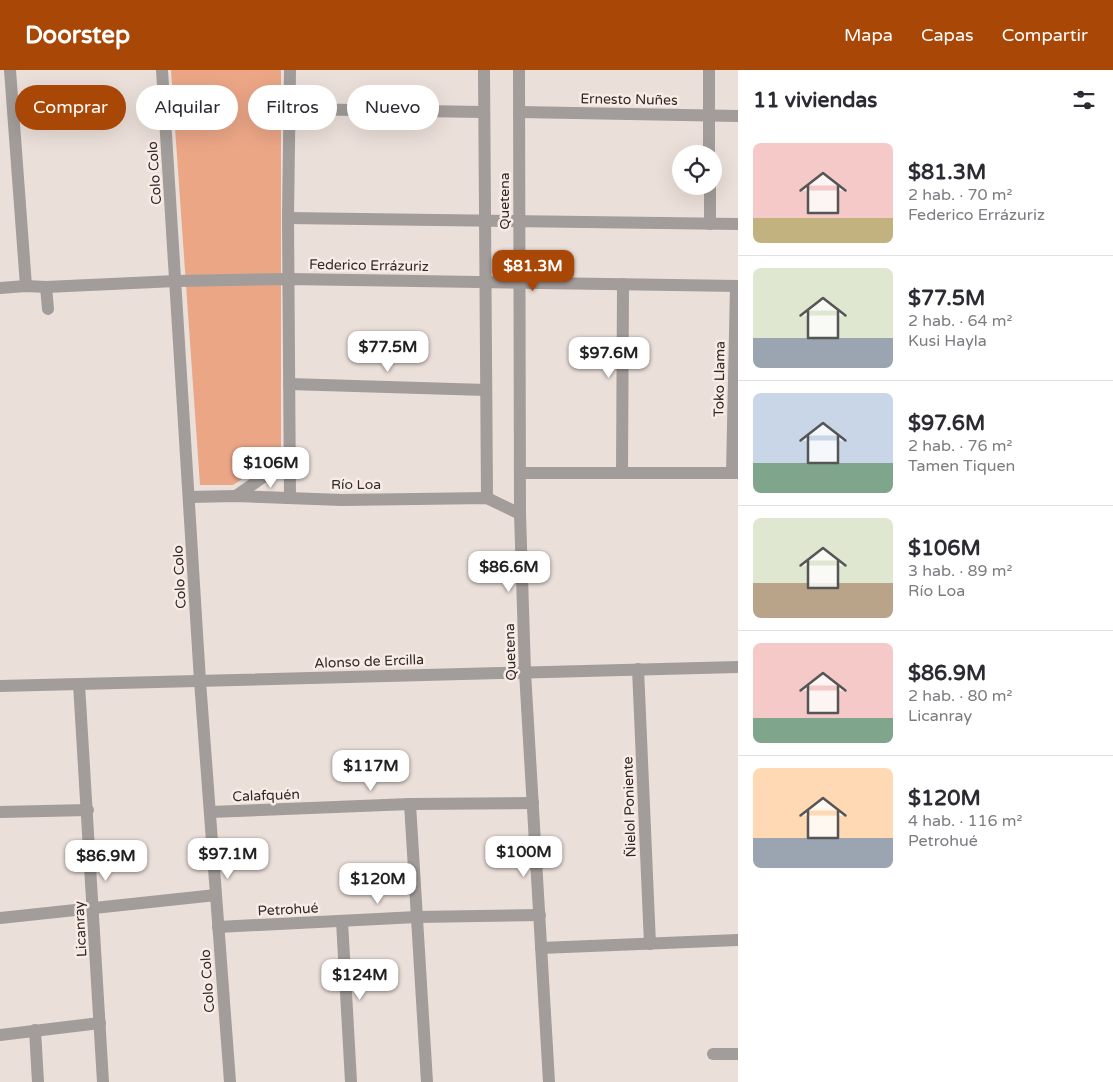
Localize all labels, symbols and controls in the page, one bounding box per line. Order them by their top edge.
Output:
text: Doorstep [25,21,130,50]
text: Mapa [844,24,893,46]
text: Capas [921,24,974,46]
text: Compartir [1002,24,1088,46]
chip: Comprar [15,85,126,130]
chip: Alquilar [136,85,238,130]
chip: Filtros [248,85,337,130]
chip: Nuevo [347,85,439,130]
icon: filters [1070,86,1098,114]
text: 11 viviendas [753,88,877,113]
street label: Ernesto Nuñes [580,90,678,109]
street label: Colo Colo [144,141,165,205]
map controls [672,145,722,195]
button: locate [672,145,722,195]
text: $81.3M [908,160,986,185]
icon: home [793,163,853,223]
street label: Quetena [496,172,513,230]
text: 2 hab. · 70 m² [908,185,1012,205]
text: Federico Errázuriz [908,205,1045,225]
pin: $81.3M [492,250,574,292]
street label: Federico Errázuriz [309,256,429,275]
text: $81.3M [503,256,563,276]
text: $77.5M [908,286,985,311]
icon: home [793,288,853,348]
text: 2 hab. · 64 m² [908,311,1012,331]
pin: $77.5M [347,330,429,373]
text: Kusi Hayla [908,331,987,351]
pin: $97.6M [568,336,650,379]
text: $77.5M [359,337,417,357]
street label: Toko Llama [710,341,729,417]
text: $97.6M [580,343,638,363]
text: $97.6M [908,411,985,436]
icon: home [793,413,853,473]
text: 2 hab. · 76 m² [908,436,1012,456]
pin: $106M [236,446,306,489]
text: $106M [243,453,299,473]
text: Tamen Tiquen [908,456,1015,476]
street label: Río Loa [331,476,381,493]
text: $106M [908,536,981,561]
icon: home [793,538,853,598]
street label: Colo Colo [169,545,190,609]
pin: $86.6M [468,550,550,593]
text: $86.6M [479,557,539,577]
text: 3 hab. · 89 m² [908,561,1012,581]
text: Río Loa [908,581,965,601]
street label: Quetena [501,623,520,681]
street label: Alonso de Ercilla [314,651,424,672]
text: $86.9M [908,661,986,686]
icon: home [793,663,853,723]
text: 2 hab. · 80 m² [908,686,1012,706]
text: Licanray [908,706,972,726]
pin: $117M [336,750,406,792]
text: $117M [343,756,399,776]
street label: Ñielol Poniente [619,756,640,858]
street label: Calafquén [232,786,300,805]
text: $120M [908,786,981,811]
icon: home [793,788,853,848]
text: 4 hab. · 116 m² [908,811,1022,831]
text: Petrohué [908,831,978,851]
pin: $100M [489,836,559,878]
pin: $97.1M [187,838,269,880]
pin: $86.9M [65,840,147,882]
text: $100M [496,842,552,862]
text: $97.1M [199,844,257,864]
text: $86.9M [76,846,136,866]
pin: $120M [343,862,413,905]
text: $120M [350,869,406,889]
street label: Petrohué [257,899,319,920]
street label: Licanray [71,900,90,957]
street label: Colo Colo [197,949,218,1013]
pin: $124M [325,958,395,1001]
text: $124M [332,965,388,985]

